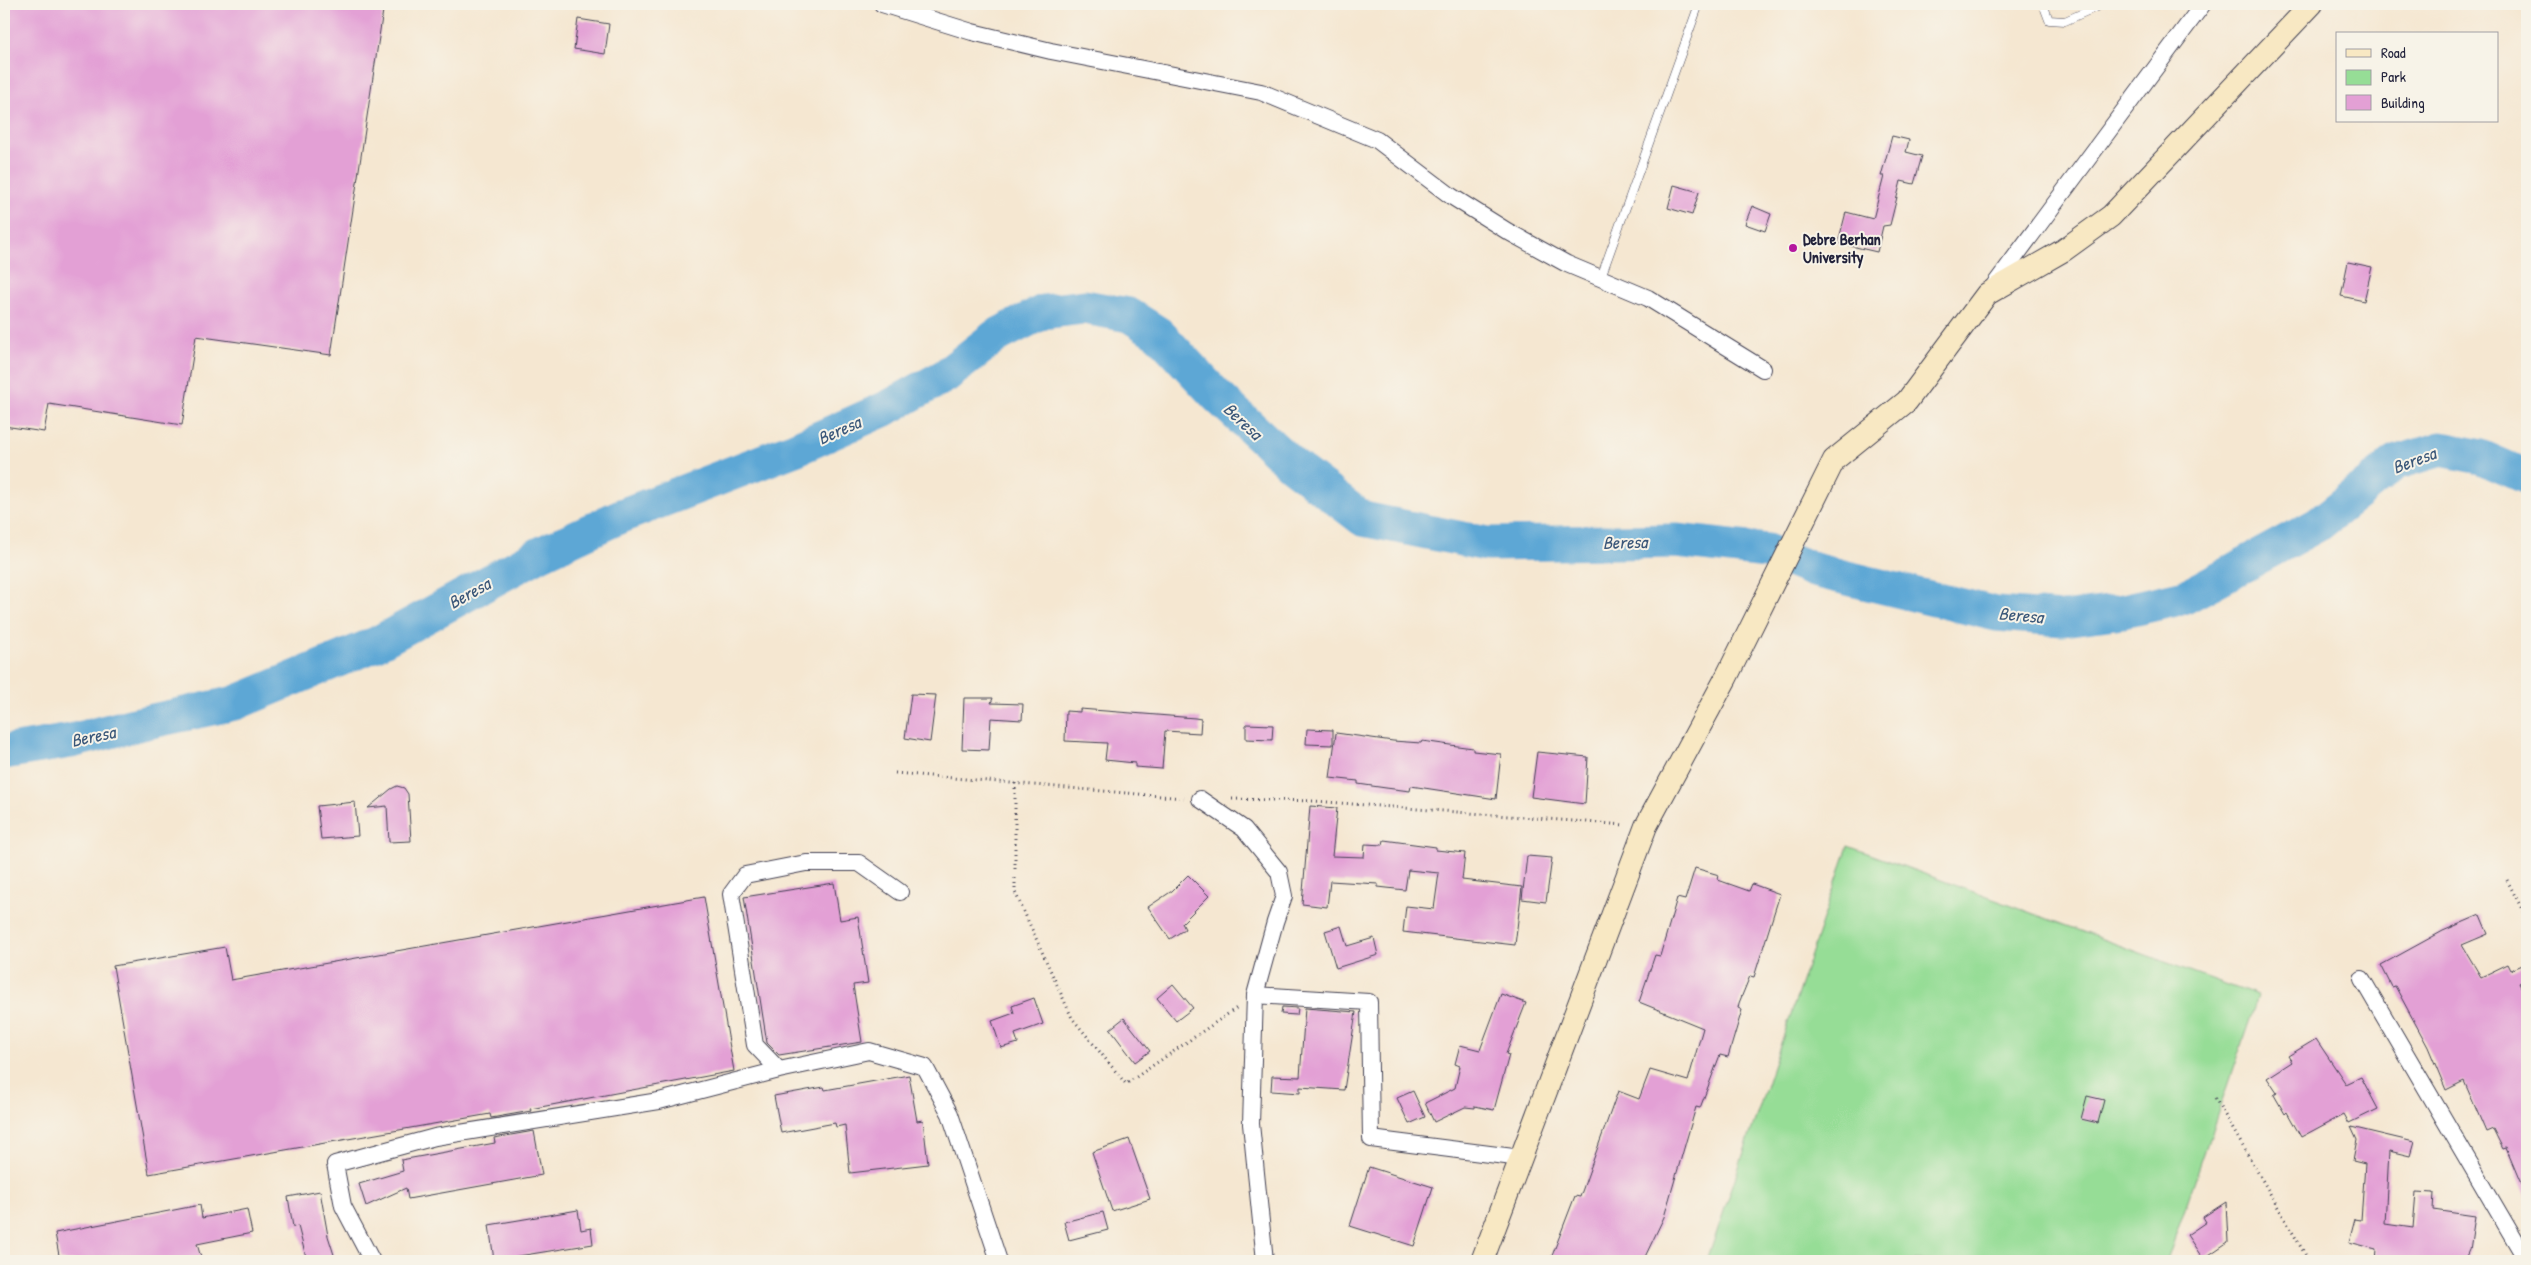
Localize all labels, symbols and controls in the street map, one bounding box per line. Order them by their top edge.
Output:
legend [2336,32,2498,122]
text: Road [2381,42,2406,63]
text: Park [2381,66,2406,87]
text: Building [2381,92,2425,113]
place label: Debre Berhan University [1803,228,1881,269]
marker: Debre Berhan University [1787,242,1799,254]
water label: Beresa [1218,397,1269,447]
water label: Beresa [814,409,866,450]
water label: Beresa [2389,440,2441,480]
water label: Beresa [1603,529,1649,555]
water label: Beresa [444,570,496,615]
water label: Beresa [1998,601,2046,630]
water label: Beresa [69,719,119,753]

